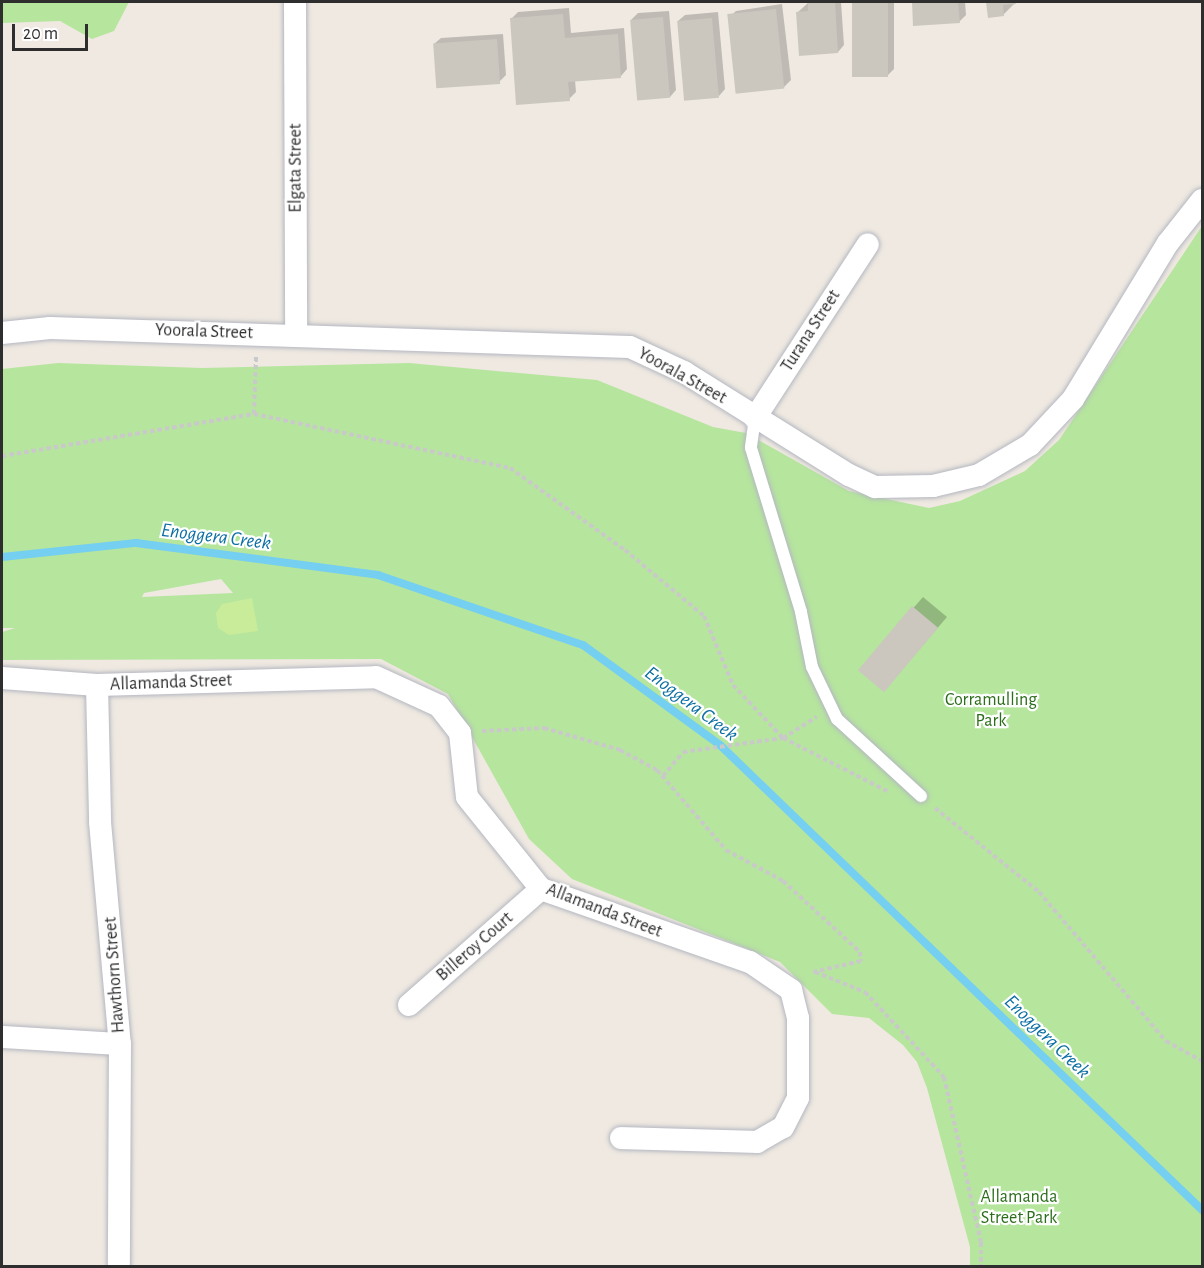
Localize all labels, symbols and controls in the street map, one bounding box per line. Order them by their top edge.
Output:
scale bar [15,12,92,50]
text: 20 m [23,25,58,43]
street label: Elgata Street [285,123,307,213]
street label: Turana Street [777,286,845,376]
street label: Yoorala Street [155,319,253,345]
street label: Yoorala Street [634,343,730,409]
water label: Enoggera Creek [160,518,272,556]
water label: Enoggera Creek [640,661,742,747]
street label: Allamanda Street [110,670,232,696]
park label: Corramulling Park [945,690,1037,732]
street label: Allamanda Street [543,879,665,943]
street label: Billeroy Court [432,908,518,986]
street label: Hawthorn Street [100,916,130,1034]
water label: Enoggera Creek [999,990,1095,1084]
park label: Allamanda Street Park [981,1187,1057,1230]

